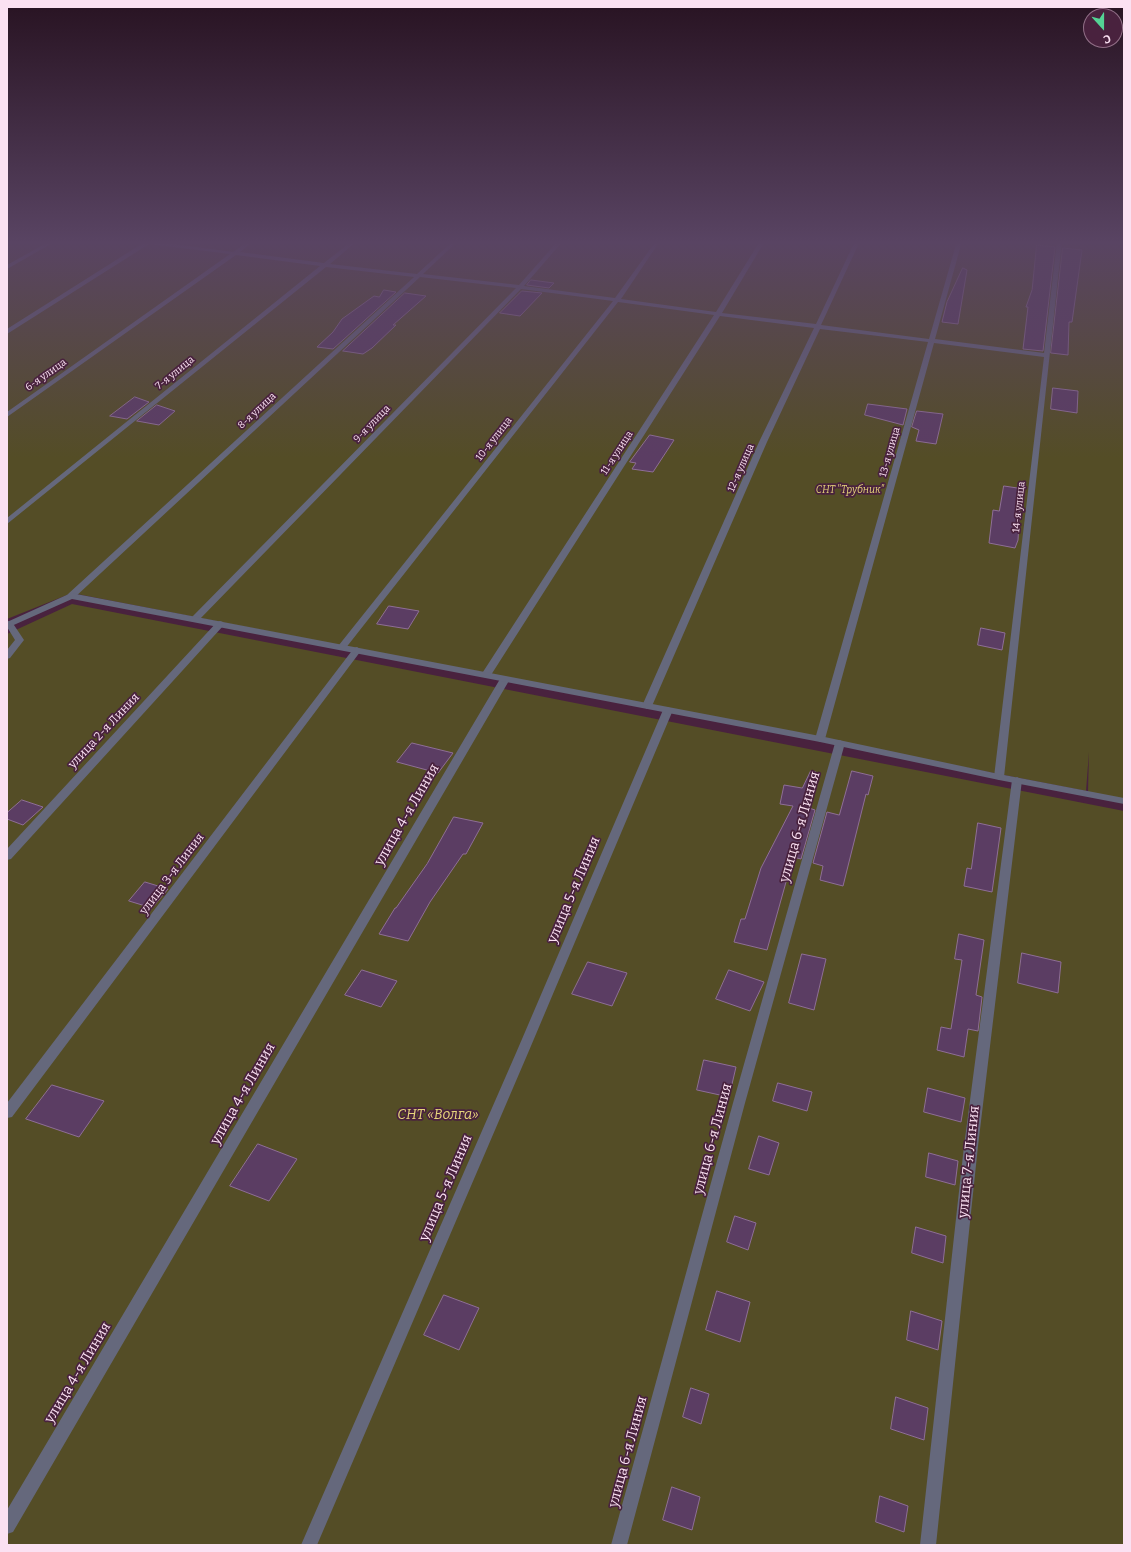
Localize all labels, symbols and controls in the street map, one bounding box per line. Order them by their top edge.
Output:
north arrow [1083,8,1123,48]
text: С [1102,31,1113,46]
street label: 7-я улица [153,354,197,392]
street label: 6-я улица [23,356,69,394]
street label: 8-я улица [236,390,278,432]
street label: 9-я улица [351,403,393,445]
street label: 10-я улица [473,415,515,463]
street label: 13-я улица [877,426,903,478]
street label: 11-я улица [598,429,636,477]
street label: 12-я улица [725,442,757,494]
street label: 14-я улица [1010,481,1028,533]
park label: СНТ "Трубник" [816,484,884,496]
street label: улица 2-я Линия [65,690,143,772]
street label: улица 4-я Линия [371,761,443,869]
street label: улица 6-я Линия [776,770,824,884]
street label: улица 3-я Линия [137,831,207,917]
street label: улица 5-я Линия [544,834,604,946]
street label: улица 4-я Линия [207,1040,279,1148]
street label: улица 6-я Линия [690,1082,736,1196]
street label: улица 7-я Линия [955,1105,983,1219]
park label: СНТ «Волга» [397,1107,479,1123]
street label: улица 5-я Линия [416,1132,476,1244]
street label: улица 4-я Линия [41,1320,115,1426]
street label: улица 6-я Линия [605,1395,651,1509]

